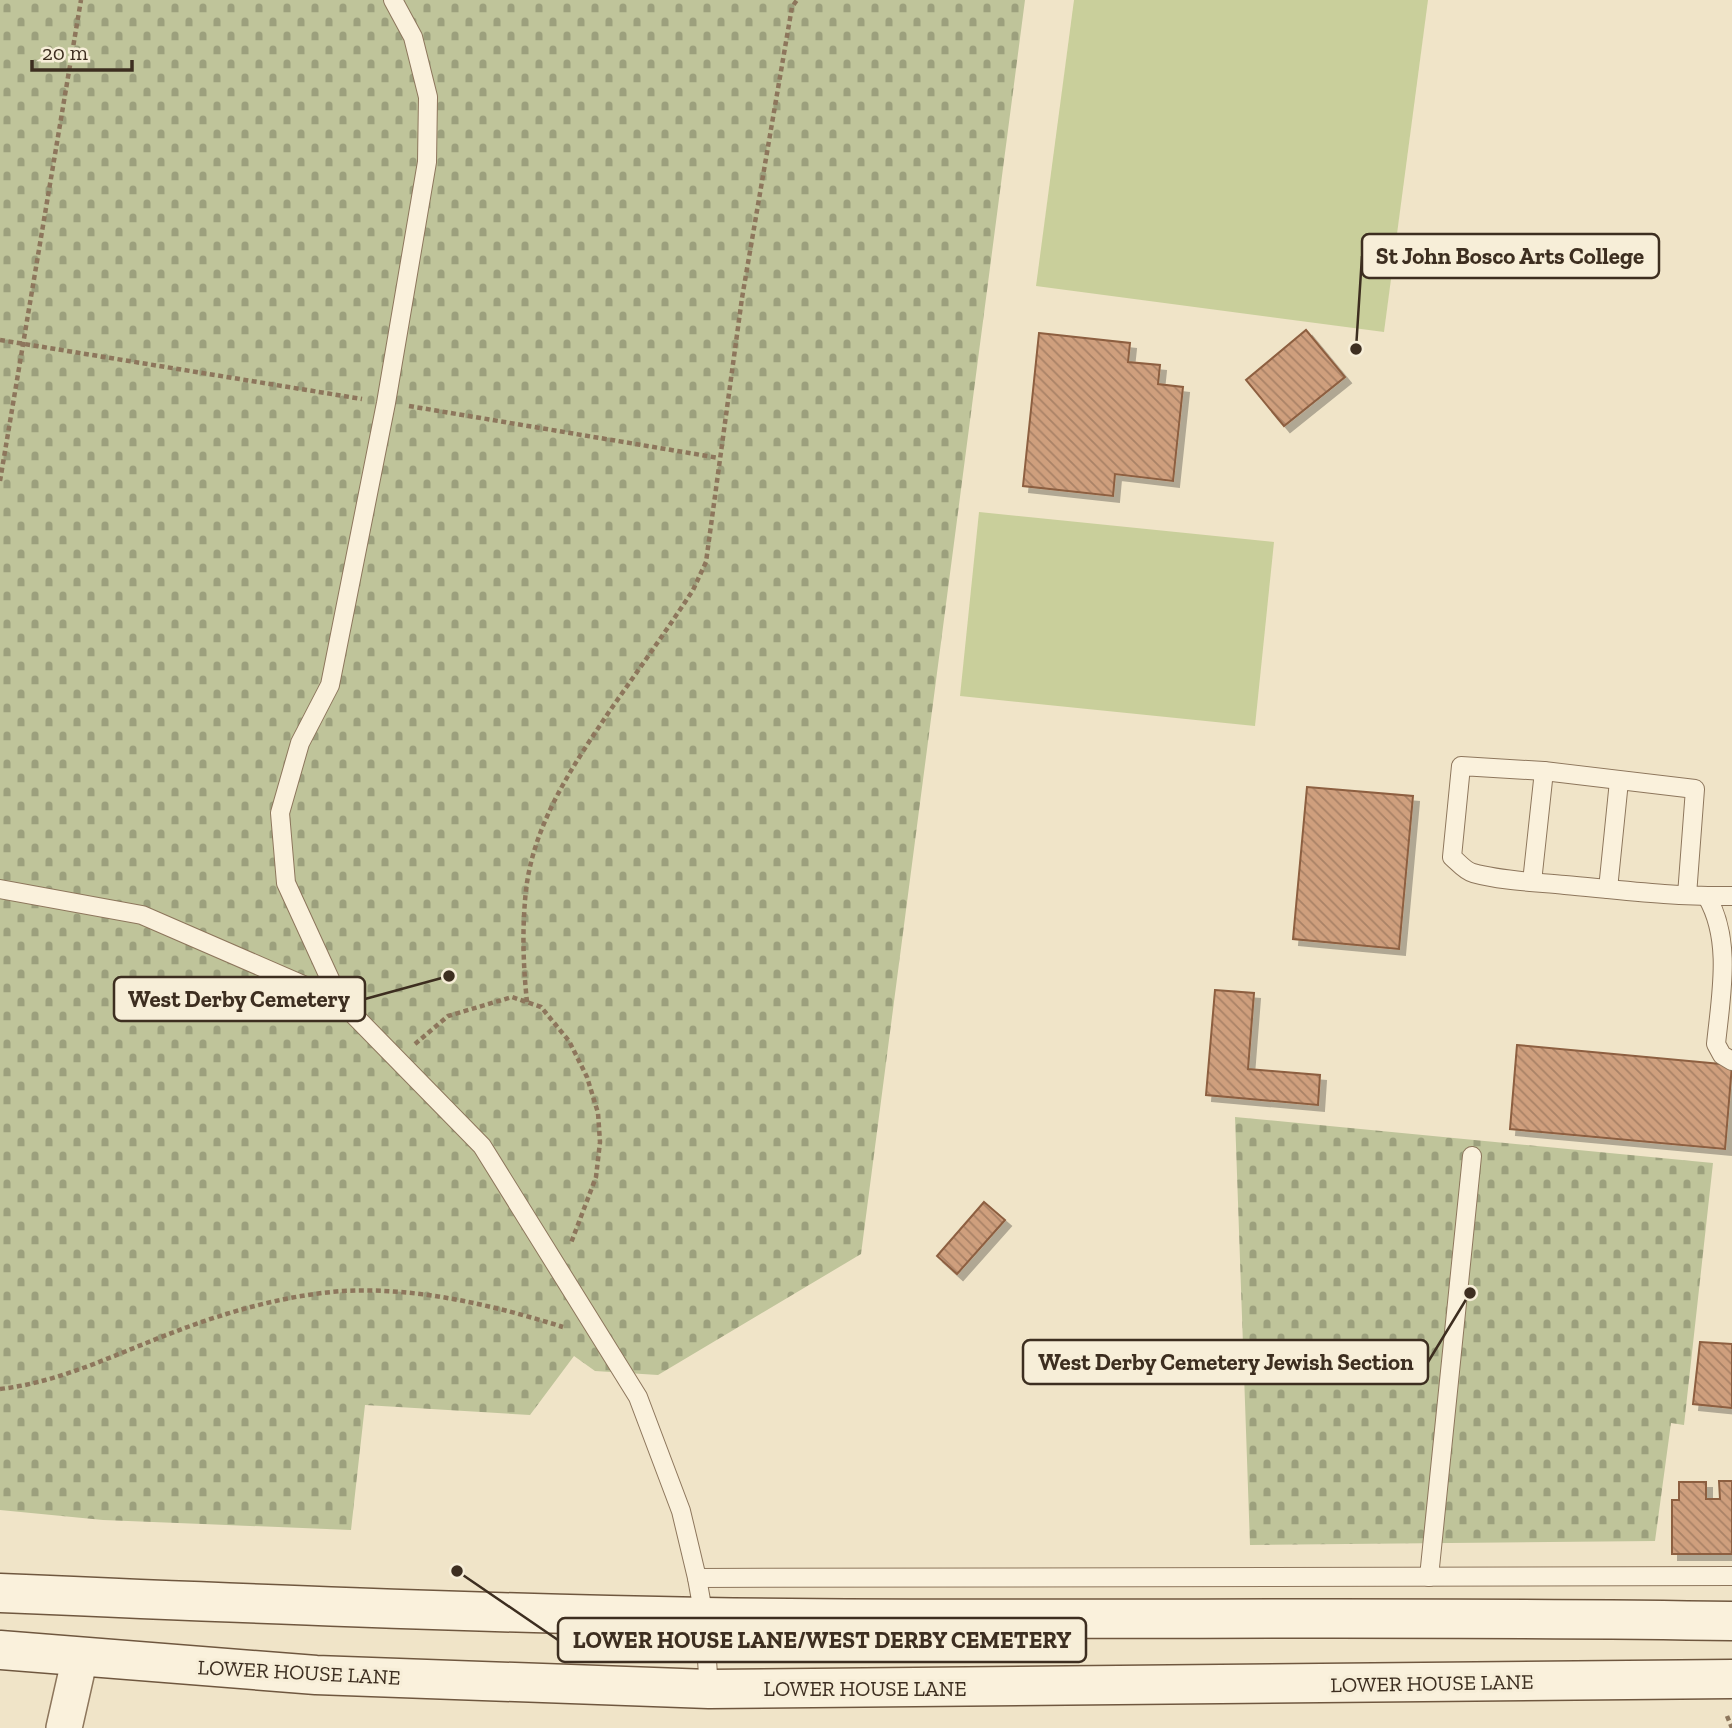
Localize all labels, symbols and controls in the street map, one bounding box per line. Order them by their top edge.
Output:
scale bar [32,28,131,72]
text: 20 m [42,40,88,65]
callout: St John Bosco Arts College [1362,234,1659,278]
text: St John Bosco Arts College [1376,242,1644,270]
callout: West Derby Cemetery [114,977,365,1021]
text: West Derby Cemetery [128,985,351,1013]
callout: West Derby Cemetery Jewish Section [1023,1340,1428,1384]
text: West Derby Cemetery Jewish Section [1038,1348,1414,1376]
callout: LOWER HOUSE LANE/WEST DERBY CEMETERY [558,1618,1086,1662]
text: LOWER HOUSE LANE/WEST DERBY CEMETERY [573,1626,1071,1654]
street label: LOWER HOUSE LANE [197,1654,401,1690]
street label: LOWER HOUSE LANE [1330,1669,1534,1697]
street label: LOWER HOUSE LANE [763,1676,967,1701]

